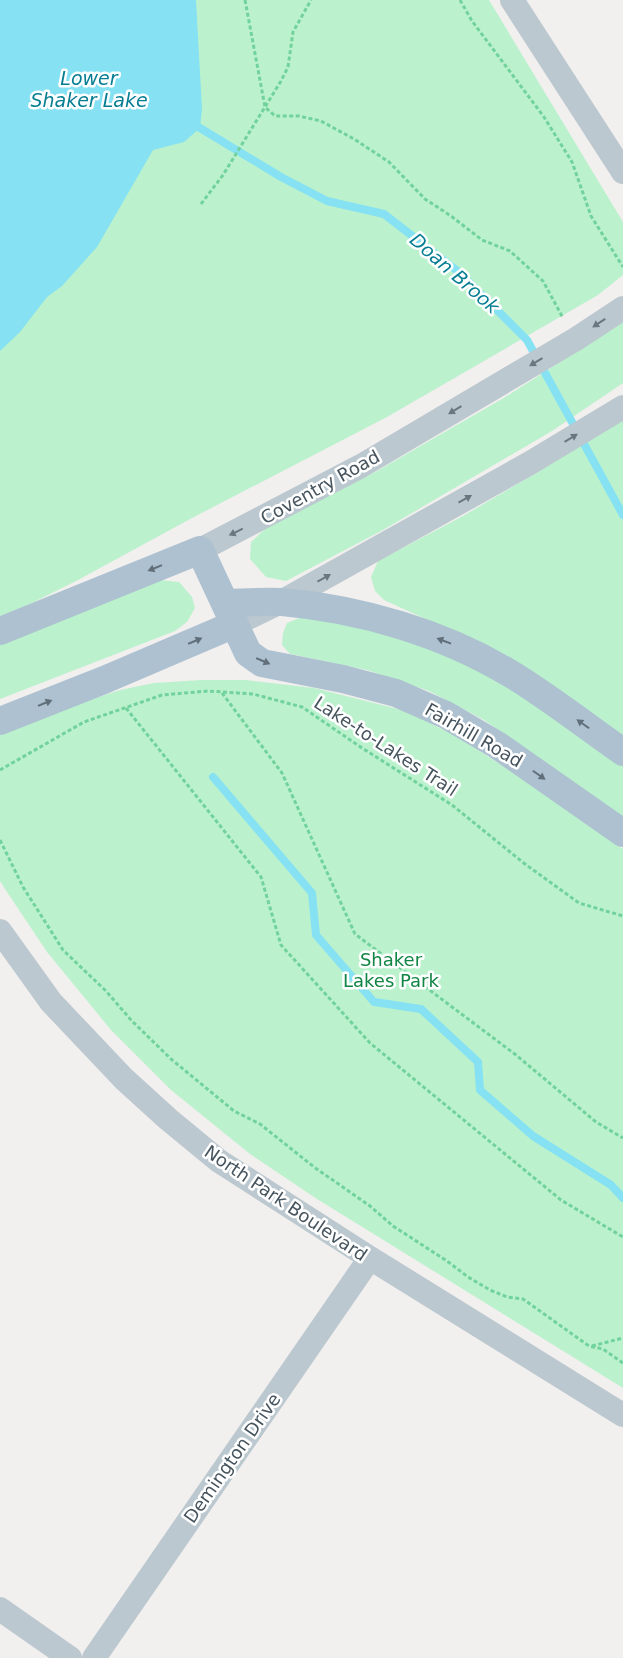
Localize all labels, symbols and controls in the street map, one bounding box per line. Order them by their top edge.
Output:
water label: Lower Shaker Lake [30,67,148,111]
water label: Doan Brook [406,228,505,318]
one-way arrow [593,319,606,328]
one-way arrow [530,358,543,367]
one-way arrow [448,406,461,415]
one-way arrow [565,434,578,443]
street label: Coventry Road [257,446,383,528]
one-way arrow [458,495,473,503]
one-way arrow [229,528,243,536]
one-way arrow [147,564,162,572]
one-way arrow [317,574,330,583]
one-way arrow [188,636,202,644]
one-way arrow [437,637,451,645]
one-way arrow [256,657,271,665]
street label: Lake-to-Lakes Trail [310,692,462,800]
one-way arrow [38,699,53,707]
street label: Fairhill Road [421,699,527,771]
one-way arrow [576,719,590,729]
one-way arrow [532,769,545,780]
park label: Shaker Lakes Park [343,949,440,991]
street label: North Park Boulevard [201,1141,371,1265]
street label: Demington Drive [179,1389,285,1527]

